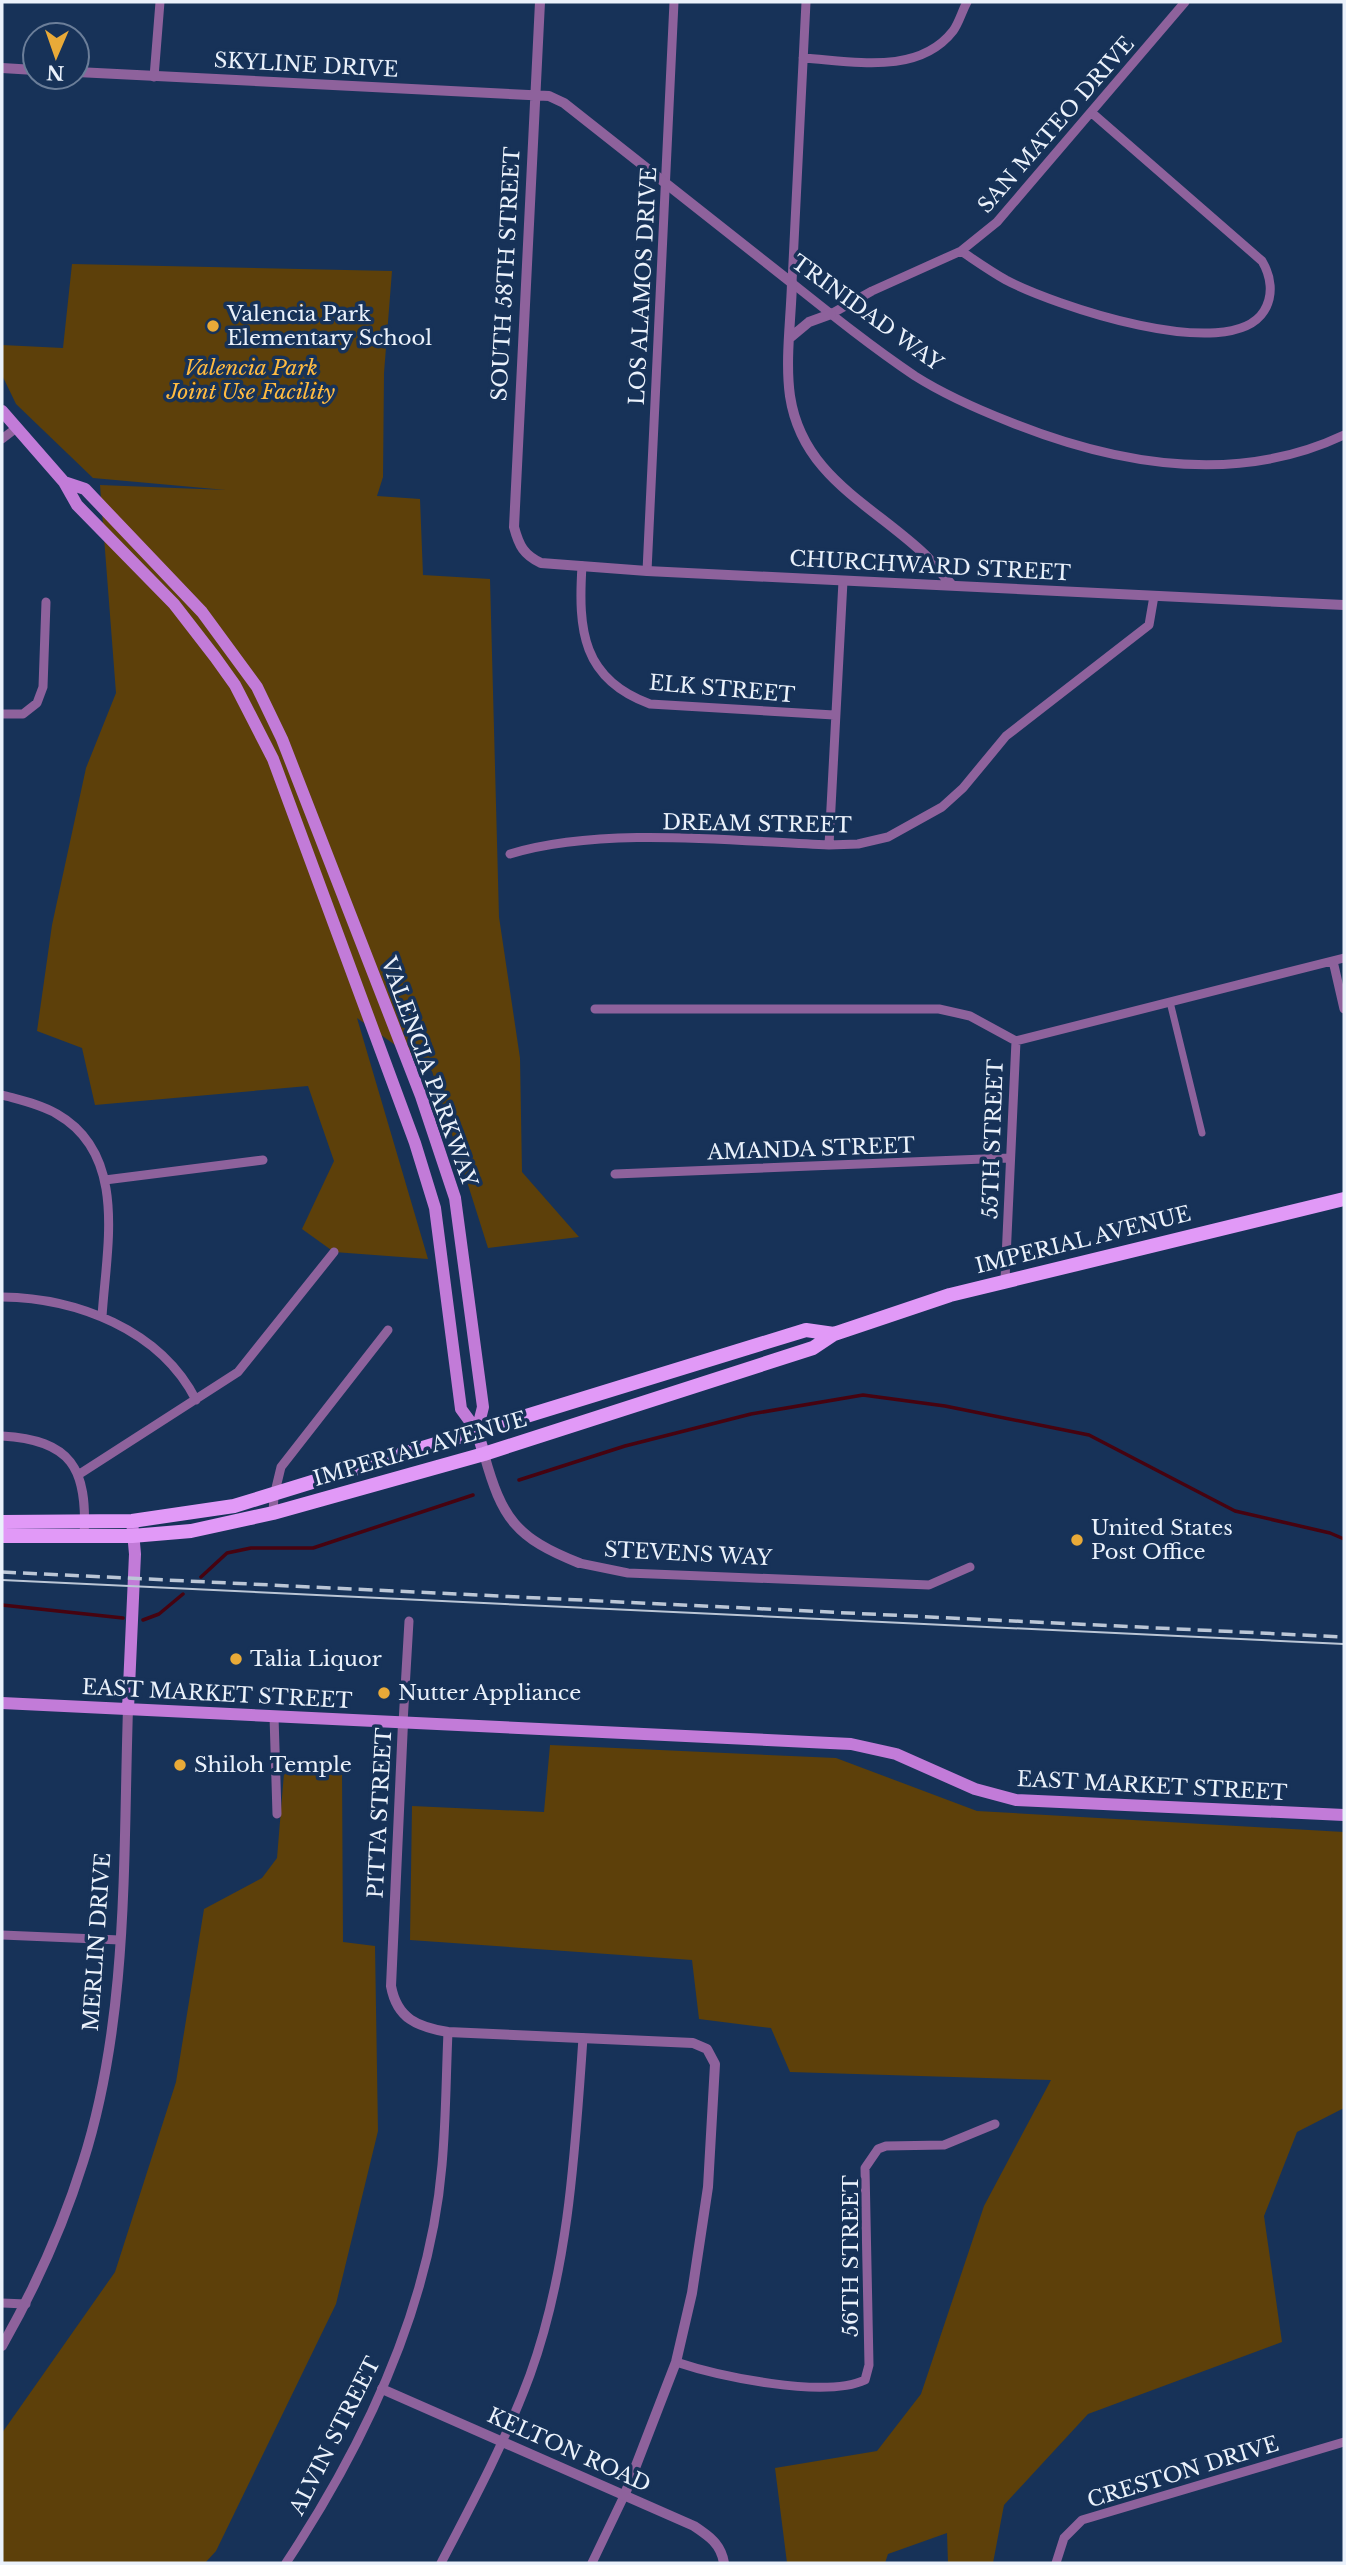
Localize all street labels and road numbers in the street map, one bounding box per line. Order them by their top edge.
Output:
street label: SAN MATEO DRIVE [972,31,1140,219]
street label: SKYLINE DRIVE [213,47,399,83]
street label: SOUTH 58TH STREET [486,146,526,402]
street label: LOS ALAMOS DRIVE [624,166,662,406]
street label: TRINIDAD WAY [786,249,948,377]
street label: CHURCHWARD STREET [789,546,1071,586]
street label: ELK STREET [648,670,796,708]
street label: DREAM STREET [662,809,852,839]
street label: VALENCIA PARKWAY [375,953,483,1191]
street label: 55TH STREET [977,1058,1009,1220]
street label: AMANDA STREET [706,1132,915,1166]
street label: IMPERIAL AVENUE [973,1201,1193,1279]
street label: IMPERIAL AVENUE [310,1406,530,1492]
street label: STEVENS WAY [603,1537,773,1571]
street label: EAST MARKET STREET [81,1674,353,1714]
street label: PITTA STREET [363,1727,397,1899]
street label: EAST MARKET STREET [1016,1766,1288,1806]
street label: MERLIN DRIVE [78,1852,116,2032]
street label: 56TH STREET [838,2175,864,2337]
street label: ALVIN STREET [284,2353,386,2520]
street label: KELTON ROAD [483,2402,655,2498]
street label: CRESTON DRIVE [1084,2431,1282,2513]

